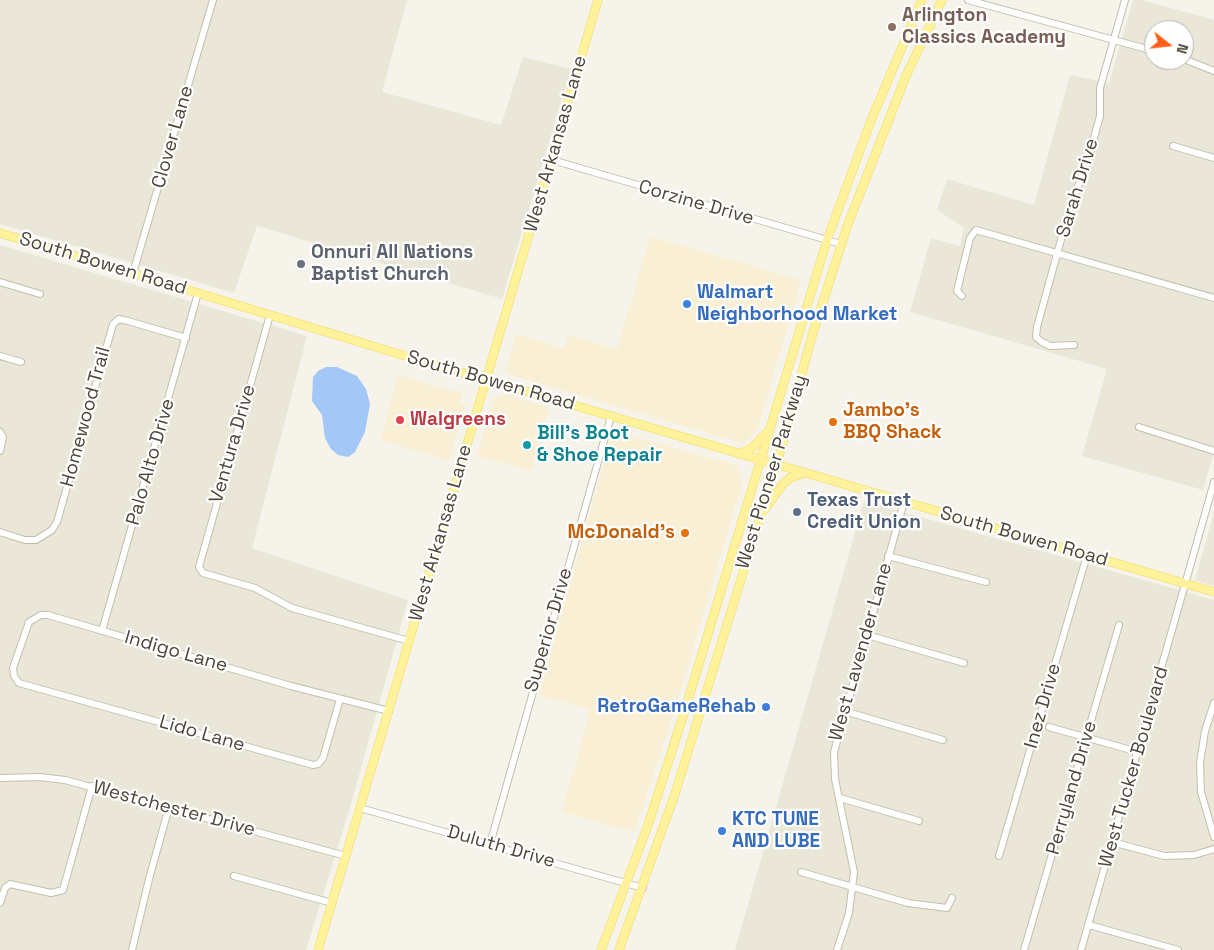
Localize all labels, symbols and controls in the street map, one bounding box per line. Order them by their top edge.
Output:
place label: Arlington Classics Academy [902,5,1066,49]
north arrow [1144,20,1194,70]
marker: Arlington Classics Academy [886,21,898,33]
text: N [1173,42,1192,56]
street label: West Arkansas Lane [520,53,592,235]
street label: Clover Lane [147,83,199,191]
street label: Sarah Drive [1052,136,1104,240]
street label: Corzine Drive [636,176,756,230]
street label: South Bowen Road [17,228,189,300]
place label: Onnuri All Nations Baptist Church [311,242,473,286]
marker: Onnuri All Nations Baptist Church [295,258,307,270]
place label: Walmart Neighborhood Market [697,282,897,326]
marker: Walmart Neighborhood Market [681,298,693,310]
street label: Homewood Trail [56,344,116,490]
street label: South Bowen Road [404,346,578,416]
street label: West Pioneer Parkway [732,372,812,572]
street label: Ventura Drive [205,382,261,506]
street label: Palo Alto Drive [122,396,180,528]
place label: Jambo's BBQ Shack [843,400,942,444]
place label: Walgreens [410,409,506,431]
marker: Walgreens [394,414,406,426]
marker: Jambo's BBQ Shack [827,416,839,428]
place label: Bill's Boot & Shoe Repair [537,423,662,467]
marker: Bill's Boot & Shoe Repair [521,439,533,451]
street label: West Arkansas Lane [405,442,477,624]
place label: Texas Trust Credit Union [807,490,921,534]
street label: South Bowen Road [937,502,1111,572]
marker: Texas Trust Credit Union [791,506,803,518]
place label: McDonald's [568,522,675,544]
marker: McDonald's [679,527,691,539]
street label: West Lavender Lane [825,560,897,744]
street label: Superior Drive [520,565,578,695]
street label: Indigo Lane [122,626,230,678]
street label: Inez Drive [1020,661,1066,751]
street label: West Tucker Boulevard [1094,664,1174,870]
place label: RetroGameRehab [597,696,756,718]
marker: RetroGameRehab [760,701,772,713]
street label: Lido Lane [157,711,247,757]
street label: Perryland Drive [1042,718,1102,858]
street label: Westchester Drive [90,776,258,842]
place label: KTC TUNE AND LUBE [732,809,820,853]
street label: Duluth Drive [444,821,558,873]
marker: KTC TUNE AND LUBE [716,825,728,837]

